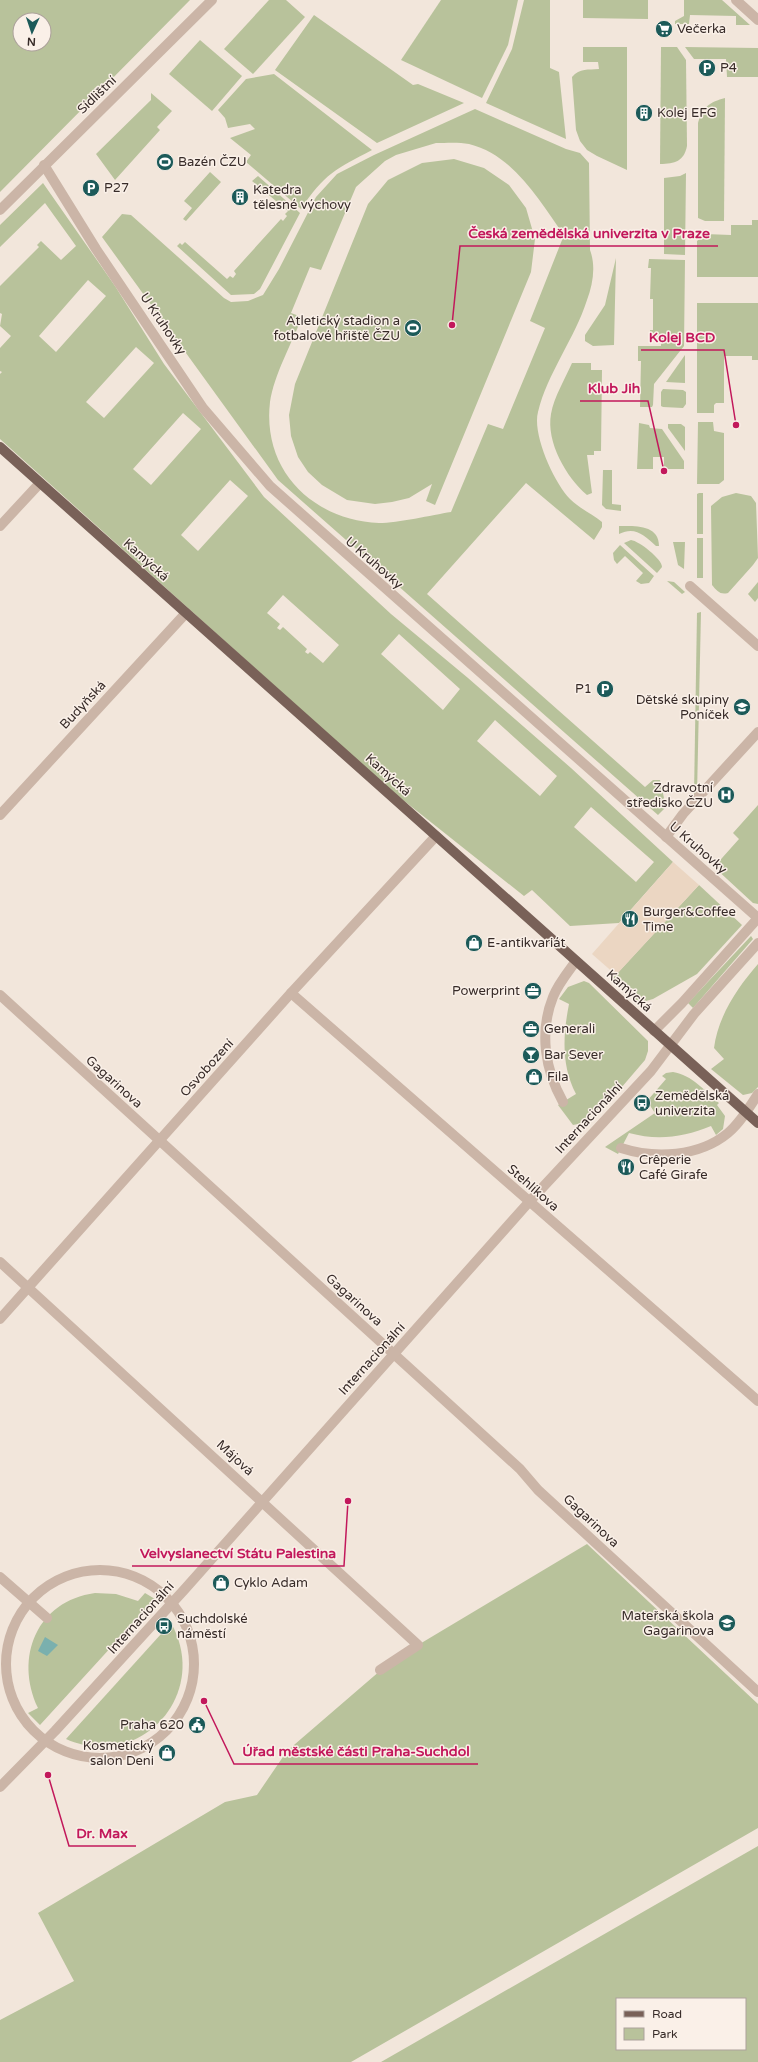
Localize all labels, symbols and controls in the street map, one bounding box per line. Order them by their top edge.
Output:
north arrow [12,12,52,52]
supermarket icon: Večerka [654,19,674,39]
place label: Večerka [677,21,726,37]
text: N [27,35,36,48]
parking icon: P4 [697,58,717,78]
place label: P4 [720,60,737,76]
street label: Sídlištní [74,73,120,117]
building icon: Kolej EFG [634,103,654,123]
place label: Kolej EFG [657,105,717,121]
sports icon: Bazén ČZU [155,152,175,172]
place label: Bazén ČZU [178,154,247,170]
parking icon: P27 [81,178,101,198]
place label: P27 [104,180,129,196]
place label: Katedra tělesné výchovy [253,182,351,213]
building icon: Katedra tělesné výchovy [230,187,250,207]
callout: Česká zemědělská univerzita v Praze [460,220,718,246]
text: Česká zemědělská univerzita v Praze [468,225,710,242]
street label: U Kruhovky [136,290,190,358]
place label: Atletický stadion a fotbalové hřiště ČZU [273,313,400,344]
sports icon: Atletický stadion a fotbalové hřiště ČZU [403,318,423,338]
callout: Kolej BCD [641,324,724,350]
text: Kolej BCD [649,329,716,346]
callout: Klub Jih [580,375,648,401]
text: Klub Jih [588,380,640,397]
street label: U Kruhovky [342,533,406,593]
street label: Kamýcká [120,535,172,585]
street label: Budyňská [57,677,109,733]
parking icon: P1 [595,679,615,699]
place label: P1 [575,681,592,697]
place label: Dětské skupiny Poníček [636,692,729,723]
school or university icon: Dětské skupiny Poníček [732,697,752,717]
street label: Kamýcká [362,750,414,800]
place label: Zdravotní středisko ČZU [627,780,713,811]
hospital icon: Zdravotní středisko ČZU [716,785,736,805]
street label: U Kruhovky [666,818,730,878]
place label: Burger&Coffee Time [643,904,736,935]
restaurant icon: Burger&Coffee Time [620,909,640,929]
shop icon: E-antikvariát [464,933,484,953]
place label: E-antikvariát [487,935,565,951]
street label: Kamýcká [603,966,655,1016]
office icon: Powerprint [523,981,543,1001]
place label: Powerprint [452,983,520,999]
office icon: Generali [521,1019,541,1039]
place label: Generali [544,1021,595,1037]
street label: Osvobození [177,1036,237,1100]
bar icon: Bar Sever [521,1045,541,1065]
place label: Bar Sever [544,1047,603,1063]
street label: Gagarinova [82,1052,146,1112]
shop icon: Fila [524,1067,544,1087]
place label: Fila [547,1069,569,1085]
street label: Internacionální [552,1079,626,1157]
place label: Zemědělská univerzita [655,1088,729,1119]
bus stop icon: Zemědělská univerzita [632,1093,652,1113]
place label: Crêperie Café Girafe [639,1152,708,1183]
restaurant icon: Crêperie Café Girafe [616,1157,636,1177]
street label: Stehlíkova [504,1161,562,1215]
street label: Gagarinova [322,1270,386,1330]
street label: Internacionální [335,1320,409,1398]
street label: Májová [213,1437,257,1479]
street label: Gagarinova [560,1491,622,1551]
callout: Velvyslanectví Státu Palestina [132,1540,344,1566]
text: Velvyslanectví Státu Palestina [140,1545,336,1562]
shop icon: Cyklo Adam [211,1573,231,1593]
place label: Cyklo Adam [234,1575,308,1591]
street label: Internacionální [104,1579,178,1657]
place label: Mateřská škola Gagarinova [622,1608,714,1639]
place label: Suchdolské náměstí [177,1611,248,1642]
school or university icon: Mateřská škola Gagarinova [717,1613,737,1633]
bus stop icon: Suchdolské náměstí [154,1616,174,1636]
public building icon: Praha 620 [187,1715,207,1735]
place label: Praha 620 [120,1717,184,1733]
place label: Kosmetický salon Deni [83,1738,154,1769]
callout: Úřad městské části Praha-Suchdol [234,1738,478,1764]
shop icon: Kosmetický salon Deni [157,1743,177,1763]
text: Úřad městské části Praha-Suchdol [242,1743,470,1760]
callout: Dr. Max [69,1820,136,1846]
text: Dr. Max [76,1825,128,1842]
legend [616,1998,746,2050]
text: Road [652,2007,682,2021]
text: Park [652,2027,678,2041]

